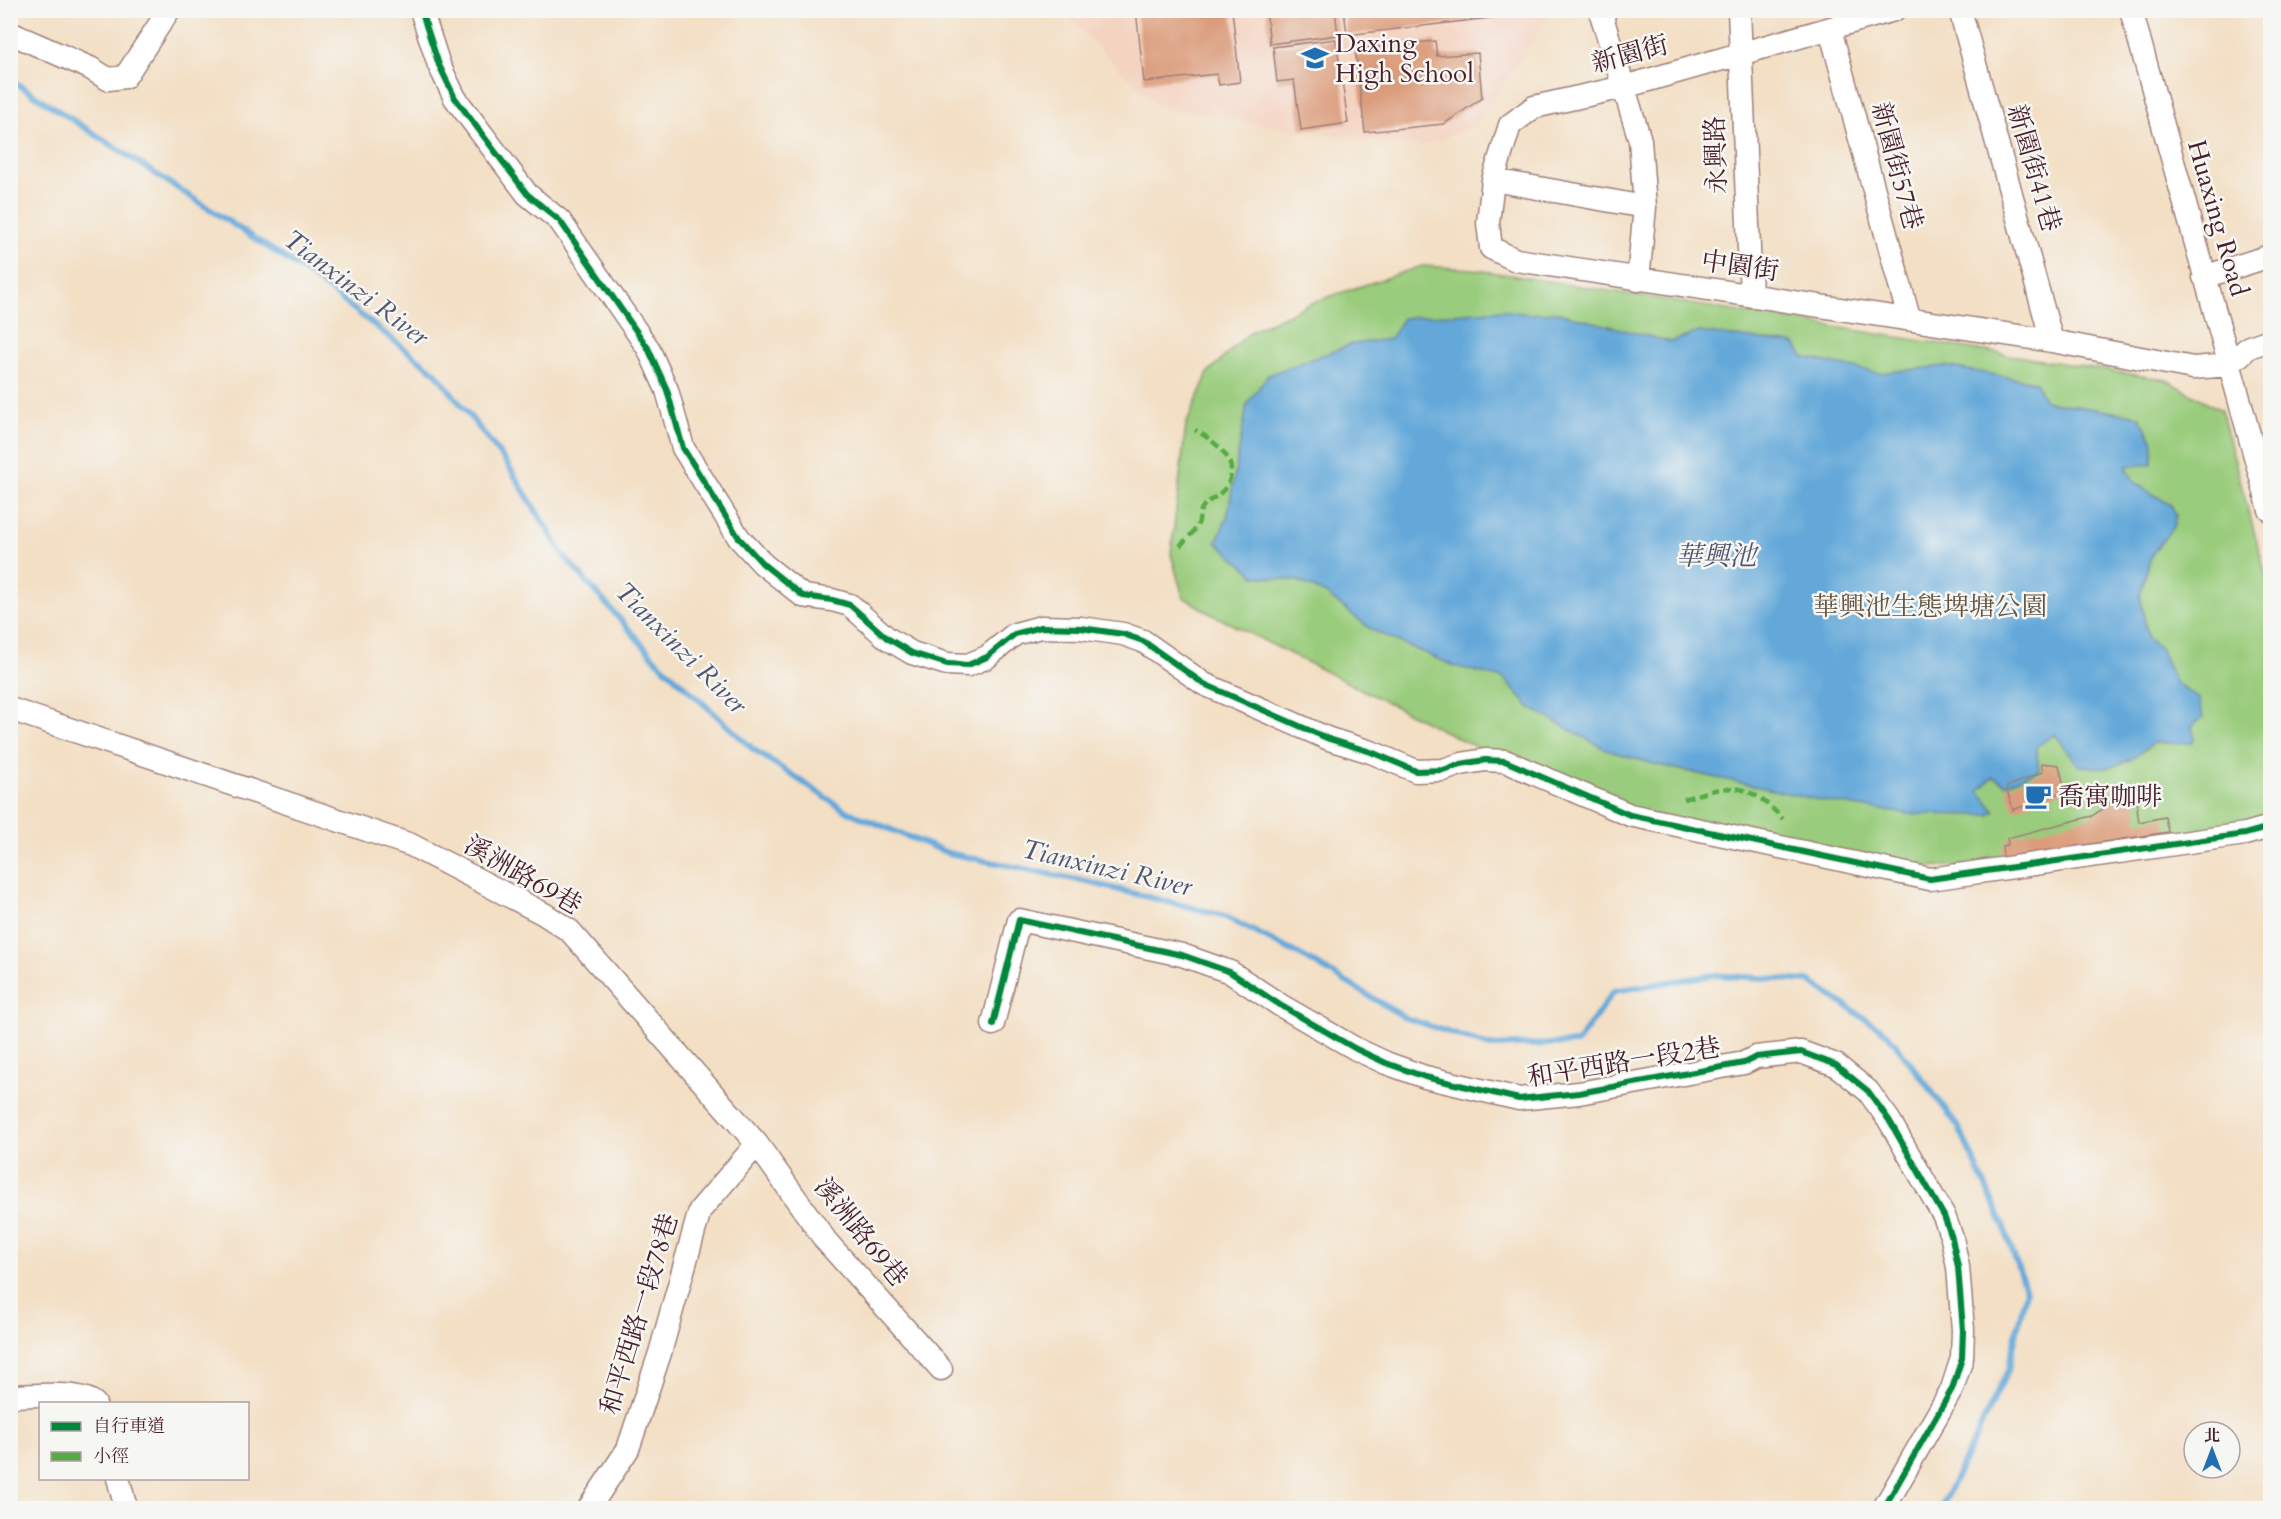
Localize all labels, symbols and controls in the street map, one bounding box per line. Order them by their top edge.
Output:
place label: Daxing High School [1335,26,1474,91]
street label: 新園街 [1588,27,1672,81]
school or university icon: Daxing High School [1300,43,1330,73]
street label: 新園街57巷 [1863,98,1931,234]
street label: 新園街41巷 [1999,100,2069,236]
street label: 永興路 [1697,115,1735,195]
street label: Huaxing Road [2179,136,2257,300]
water label: Tianxinzi River [276,221,437,356]
street label: 中園街 [1699,243,1781,289]
water label: 華興池 [1676,538,1759,575]
water label: Tianxinzi River [607,574,756,723]
park label: 華興池生態埤塘公園 [1813,589,2047,624]
place label: 喬寓咖啡 [2058,779,2162,814]
cafe icon: 喬寓咖啡 [2023,781,2053,811]
street label: 溪洲路69巷 [458,827,588,923]
water label: Tianxinzi River [1018,830,1197,906]
street label: 和平西路一段2巷 [1525,1029,1723,1095]
street label: 溪洲路69巷 [806,1170,916,1294]
street label: 和平西路一段78巷 [592,1209,686,1419]
legend [39,1402,249,1480]
text: 自行車道 [93,1414,165,1439]
north arrow [2182,1420,2242,1480]
text: 北 [2204,1425,2220,1447]
text: 小徑 [93,1444,129,1469]

